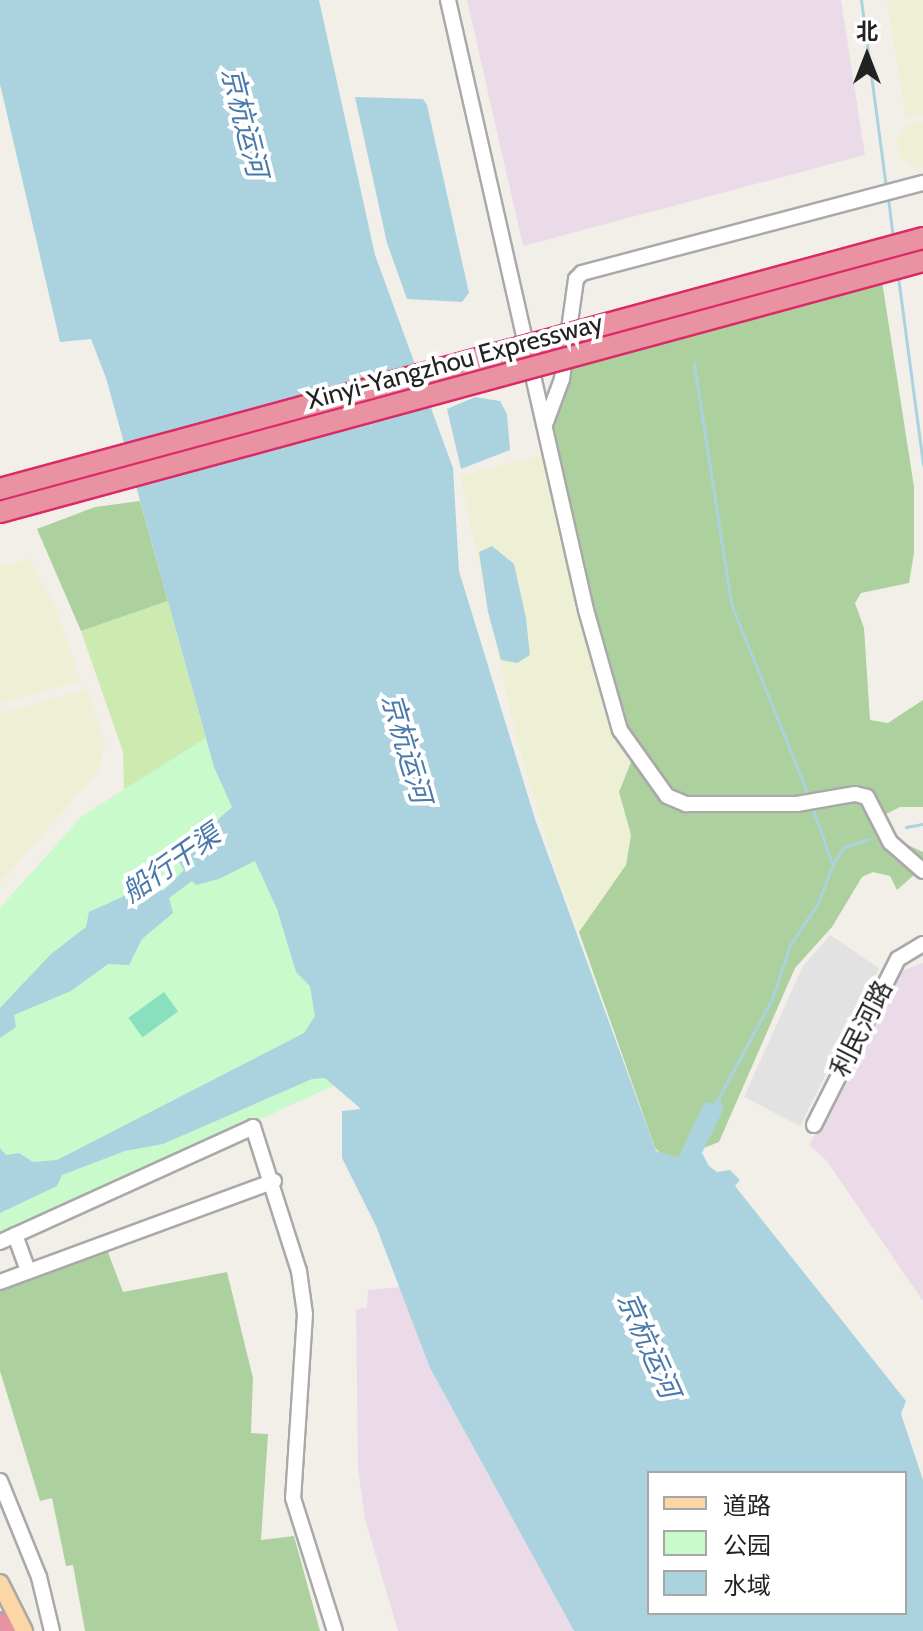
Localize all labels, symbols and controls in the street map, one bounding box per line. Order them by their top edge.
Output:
north arrow [827,16,907,96]
text: 北 [856,18,878,45]
water label: 京杭运河 [215,64,275,180]
street label: Xinyi-Yangzhou Expressway [304,307,606,417]
water label: 京杭运河 [375,690,439,806]
water label: 船行干渠 [115,817,227,909]
street label: 利民河路 [824,976,900,1082]
water label: 京杭运河 [611,1287,687,1403]
legend [647,1471,907,1615]
text: 道路 [723,1491,771,1520]
text: 公园 [723,1531,771,1560]
text: 水域 [723,1571,771,1600]

